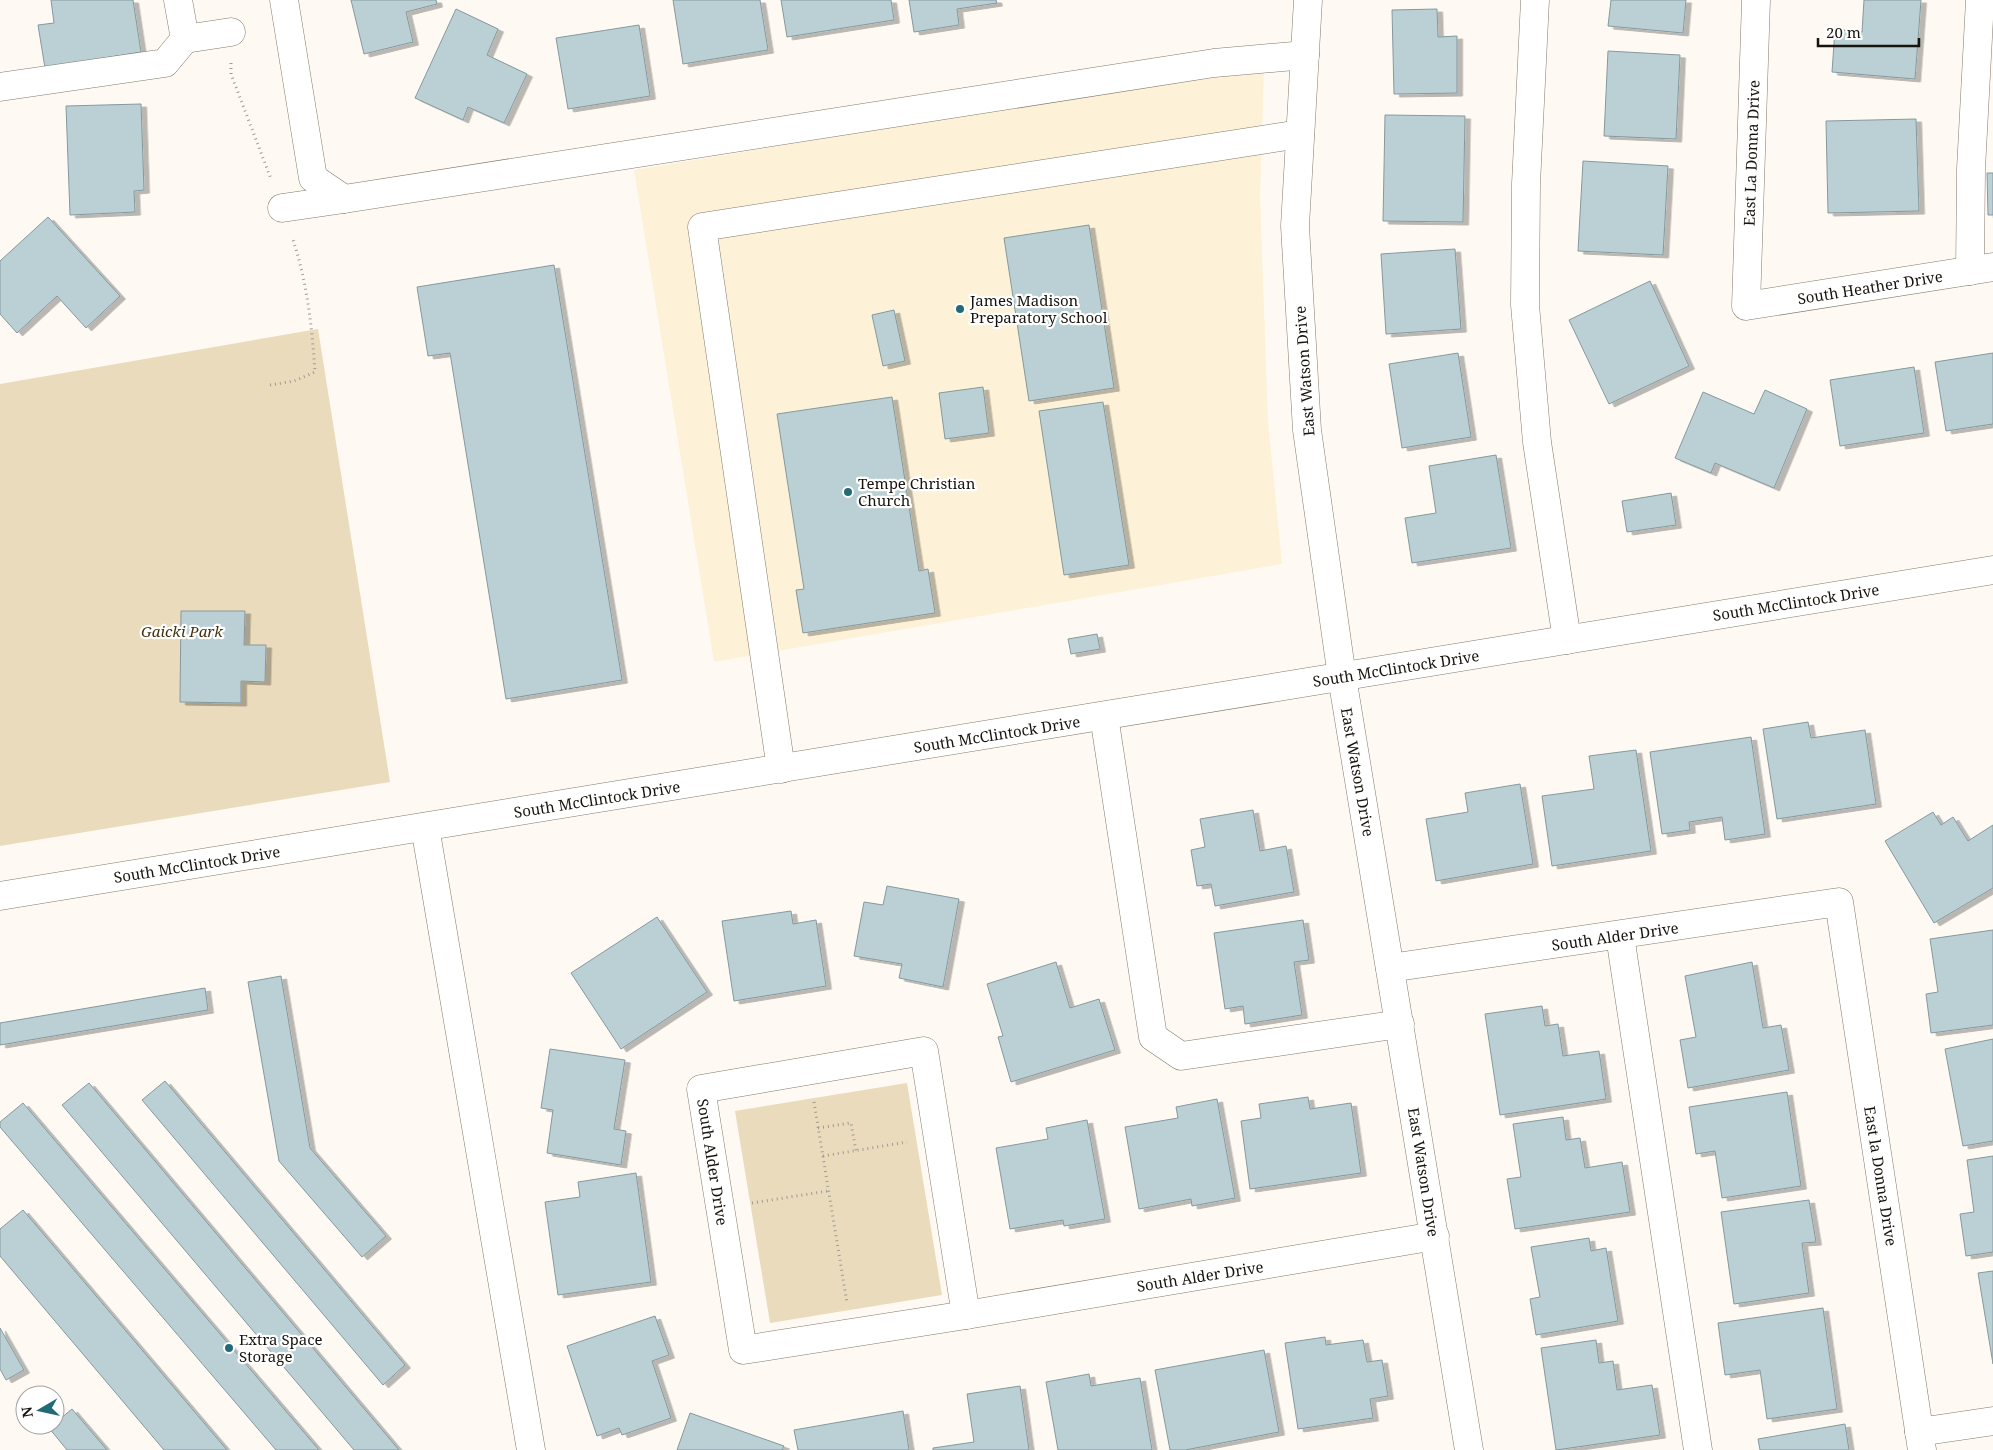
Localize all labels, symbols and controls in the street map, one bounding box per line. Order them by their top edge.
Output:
scale bar [1818,15,1919,47]
text: 20 m [1826,22,1861,42]
street label: East La Donna Drive [1738,80,1764,226]
street label: South Heather Drive [1796,266,1944,308]
place label: James Madison Preparatory School [969,290,1108,327]
marker: James Madison Preparatory School [954,303,966,315]
street label: East Watson Drive [1289,305,1319,437]
place label: Tempe Christian Church [858,473,976,510]
marker: Tempe Christian Church [842,486,854,498]
street label: South McClintock Drive [1711,579,1881,625]
park label: Gaicki Park [141,621,223,641]
street label: South McClintock Drive [1311,645,1481,691]
street label: East Watson Drive [1337,706,1379,838]
street label: South McClintock Drive [912,711,1082,757]
street label: South McClintock Drive [512,776,682,822]
street label: South McClintock Drive [112,841,282,887]
street label: South Alder Drive [1550,917,1680,955]
street label: South Alder Drive [693,1097,733,1227]
street label: East la Donna Drive [1860,1105,1902,1247]
street label: East Watson Drive [1404,1106,1444,1238]
street label: South Alder Drive [1135,1256,1265,1296]
place label: Extra Space Storage [239,1329,323,1366]
marker: Extra Space Storage [223,1342,235,1354]
north arrow [15,1385,65,1435]
text: N [16,1405,37,1419]

